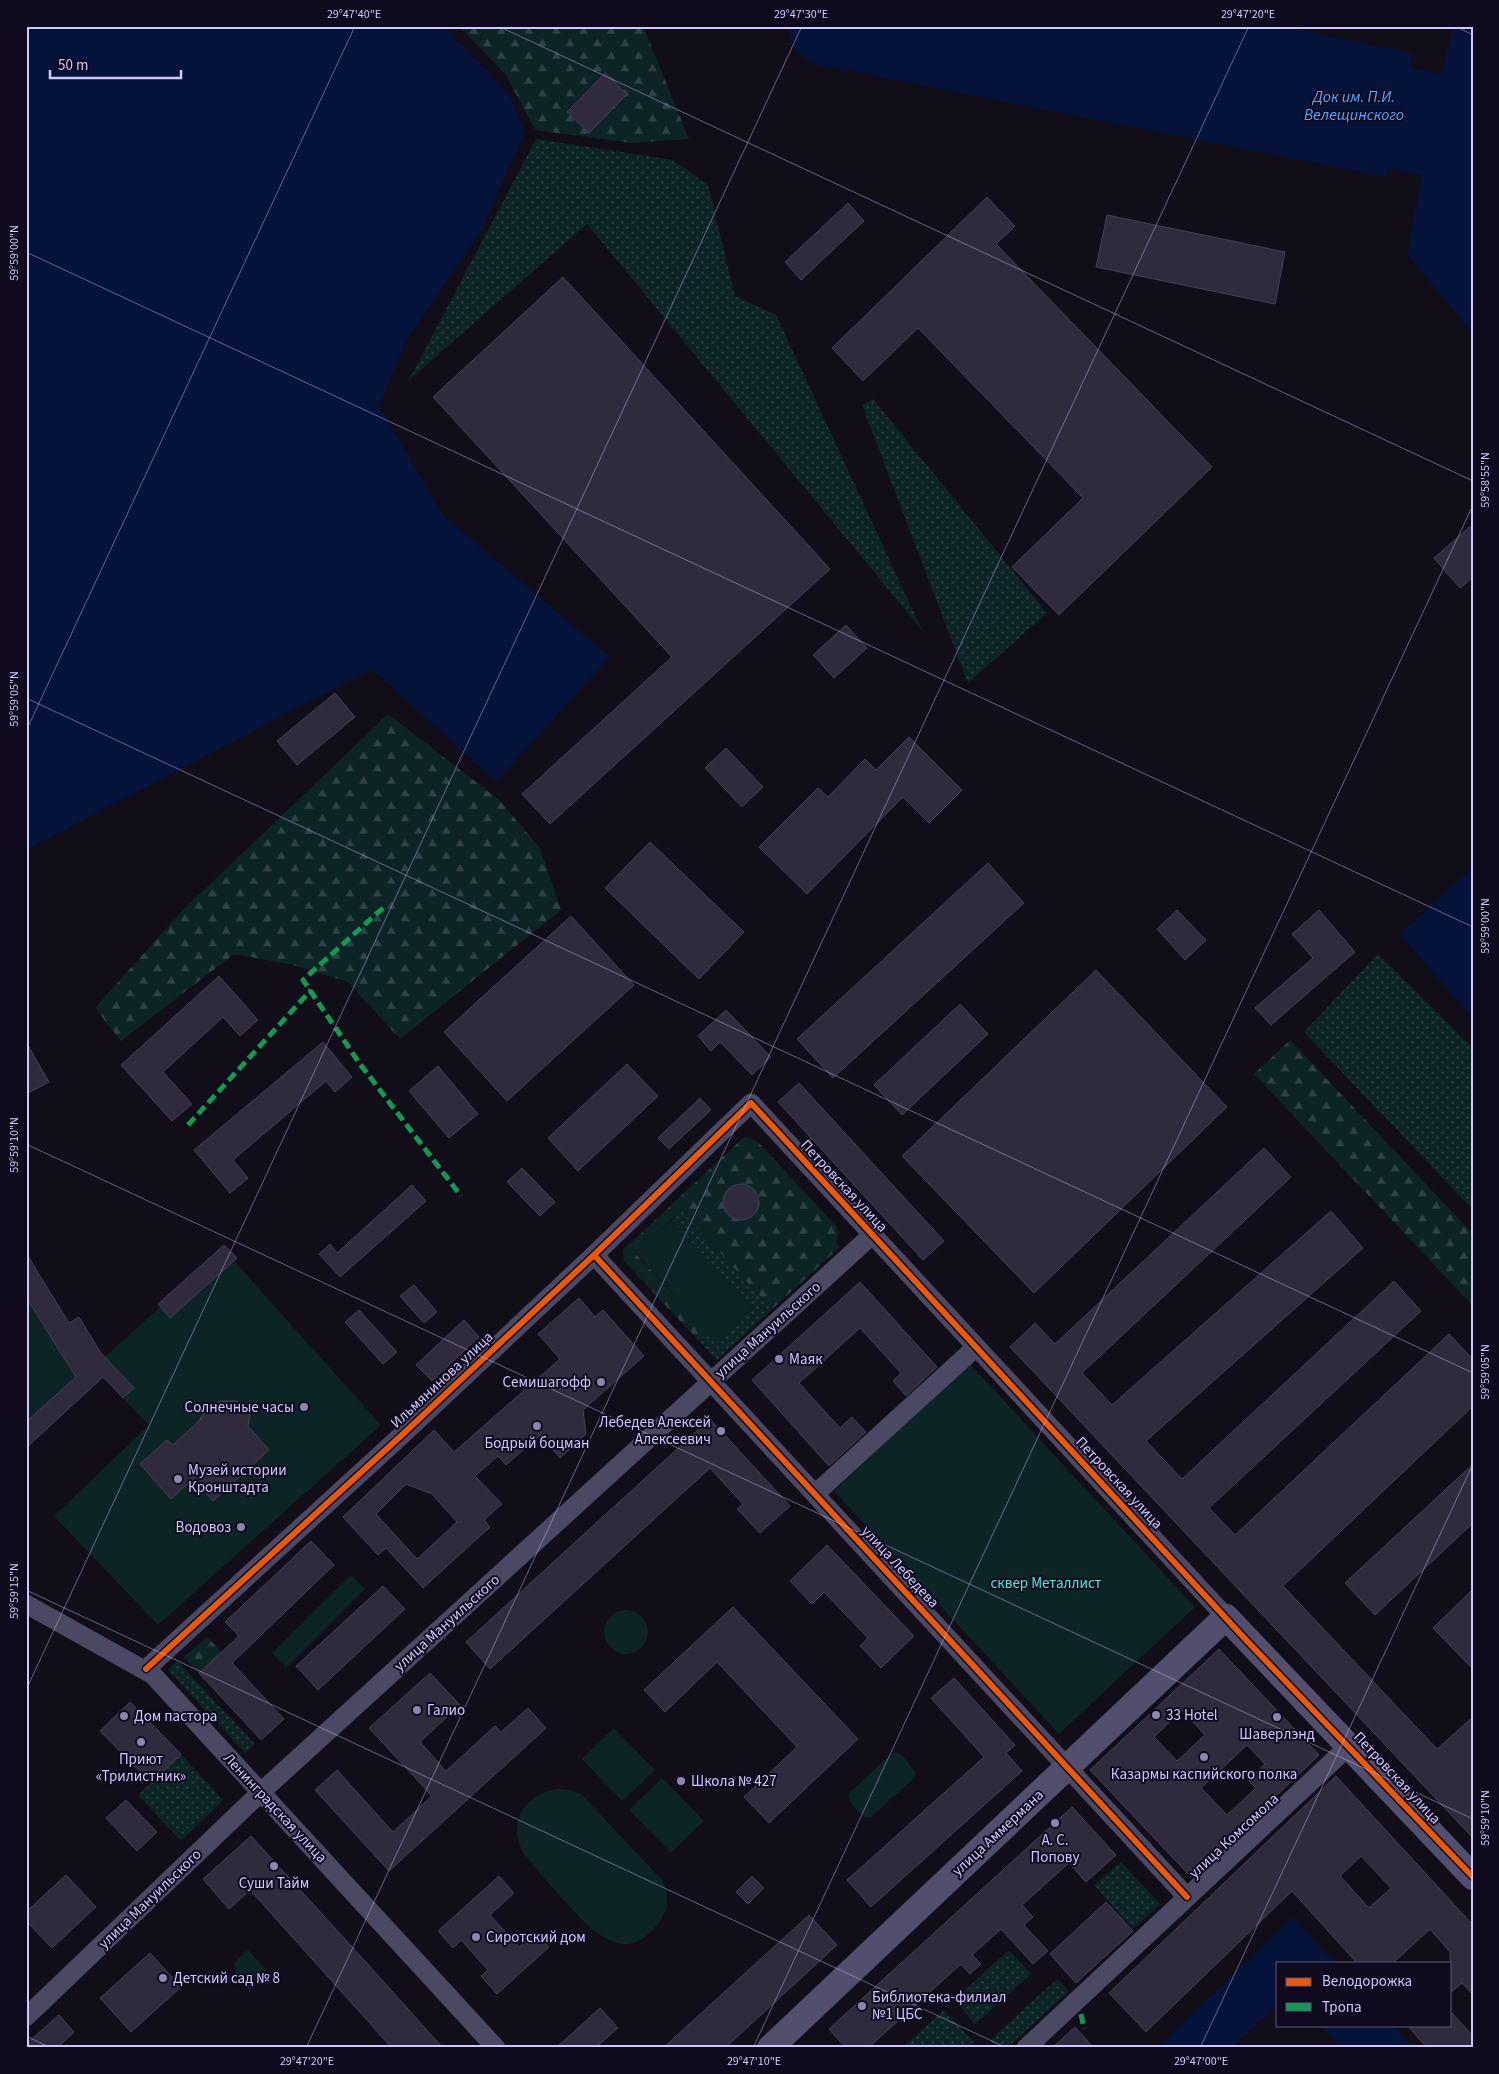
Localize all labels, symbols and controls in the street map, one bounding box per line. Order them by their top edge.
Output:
text: 29°47'40"E [327,6,381,23]
text: 29°47'30"E [774,6,828,23]
text: 29°47'20"E [1221,6,1275,23]
scale bar [50,48,181,80]
text: 50 m [58,55,88,76]
water label: Док им. П.И. Велещинского [1304,86,1404,126]
text: 59°59'00"N [6,225,23,281]
text: 59°58'55"N [1477,452,1494,508]
text: 59°59'05"N [6,671,23,727]
text: 59°59'00"N [1477,898,1494,954]
text: 59°59'10"N [6,1117,23,1173]
street label: Петровская улица [796,1135,892,1237]
street label: улица Мануильского [711,1277,825,1383]
street label: Ильмянинова улица [386,1327,498,1433]
text: 59°59'05"N [1477,1344,1494,1400]
place label: Маяк [789,1349,823,1370]
marker: Маяк [773,1353,785,1365]
place label: Семишагофф [503,1372,591,1393]
marker: Семишагофф [595,1376,607,1388]
place label: Солнечные часы [185,1397,294,1418]
marker: Солнечные часы [298,1401,310,1413]
place label: Лебедев Алексей Алексеевич [599,1412,711,1450]
marker: Бодрый боцман [531,1420,543,1432]
marker: Лебедев Алексей Алексеевич [715,1425,727,1437]
street label: Петровская улица [1071,1432,1167,1534]
place label: Бодрый боцман [484,1433,590,1454]
place label: Музей истории Кронштадта [188,1460,287,1498]
marker: Музей истории Кронштадта [172,1473,184,1485]
place label: Водовоз [176,1517,231,1538]
marker: Водовоз [235,1521,247,1533]
street label: улица Лебедева [856,1521,944,1613]
text: 59°59'15"N [6,1563,23,1619]
street label: улица Мануильского [390,1570,504,1676]
park label: сквер Металлист [991,1573,1102,1594]
place label: Галио [427,1700,465,1721]
marker: Галио [411,1704,423,1716]
place label: 33 Hotel [1166,1705,1218,1726]
place label: Дом пастора [134,1706,217,1727]
marker: 33 Hotel [1150,1709,1162,1721]
marker: Дом пастора [118,1710,130,1722]
marker: Шаверлэнд [1271,1711,1283,1723]
place label: Шаверлэнд [1239,1724,1315,1745]
street label: Петровская улица [1349,1727,1445,1829]
marker: Приют «Трилистник» [135,1736,147,1748]
street label: Ленинградская улица [218,1748,332,1868]
place label: Приют «Трилистник» [96,1749,186,1787]
marker: Казармы каспийского полка [1198,1751,1210,1763]
place label: Казармы каспийского полка [1111,1764,1297,1785]
place label: Школа № 427 [691,1771,777,1792]
marker: Школа № 427 [675,1775,687,1787]
street label: улица Аммермана [948,1785,1048,1881]
street label: улица Комсомола [1184,1789,1284,1883]
text: 59°59'10"N [1477,1790,1494,1846]
marker: А. С. Попову [1049,1817,1061,1829]
place label: А. С. Попову [1031,1830,1079,1868]
street label: улица Мануильского [94,1844,206,1954]
marker: Суши Тайм [268,1860,280,1872]
place label: Суши Тайм [239,1873,309,1894]
place label: Сиротский дом [486,1927,586,1948]
marker: Сиротский дом [470,1931,482,1943]
legend [1276,1962,1452,2026]
place label: Детский сад № 8 [173,1968,280,1989]
text: Велодорожка [1322,1971,1412,1992]
marker: Детский сад № 8 [157,1972,169,1984]
place label: Библиотека-филиал №1 ЦБС [872,1987,1007,2025]
text: Тропа [1322,1997,1362,2018]
marker: Библиотека-филиал №1 ЦБС [856,2000,868,2012]
text: 29°47'20"E [280,2053,334,2070]
text: 29°47'10"E [727,2053,781,2070]
text: 29°47'00"E [1174,2053,1228,2070]

